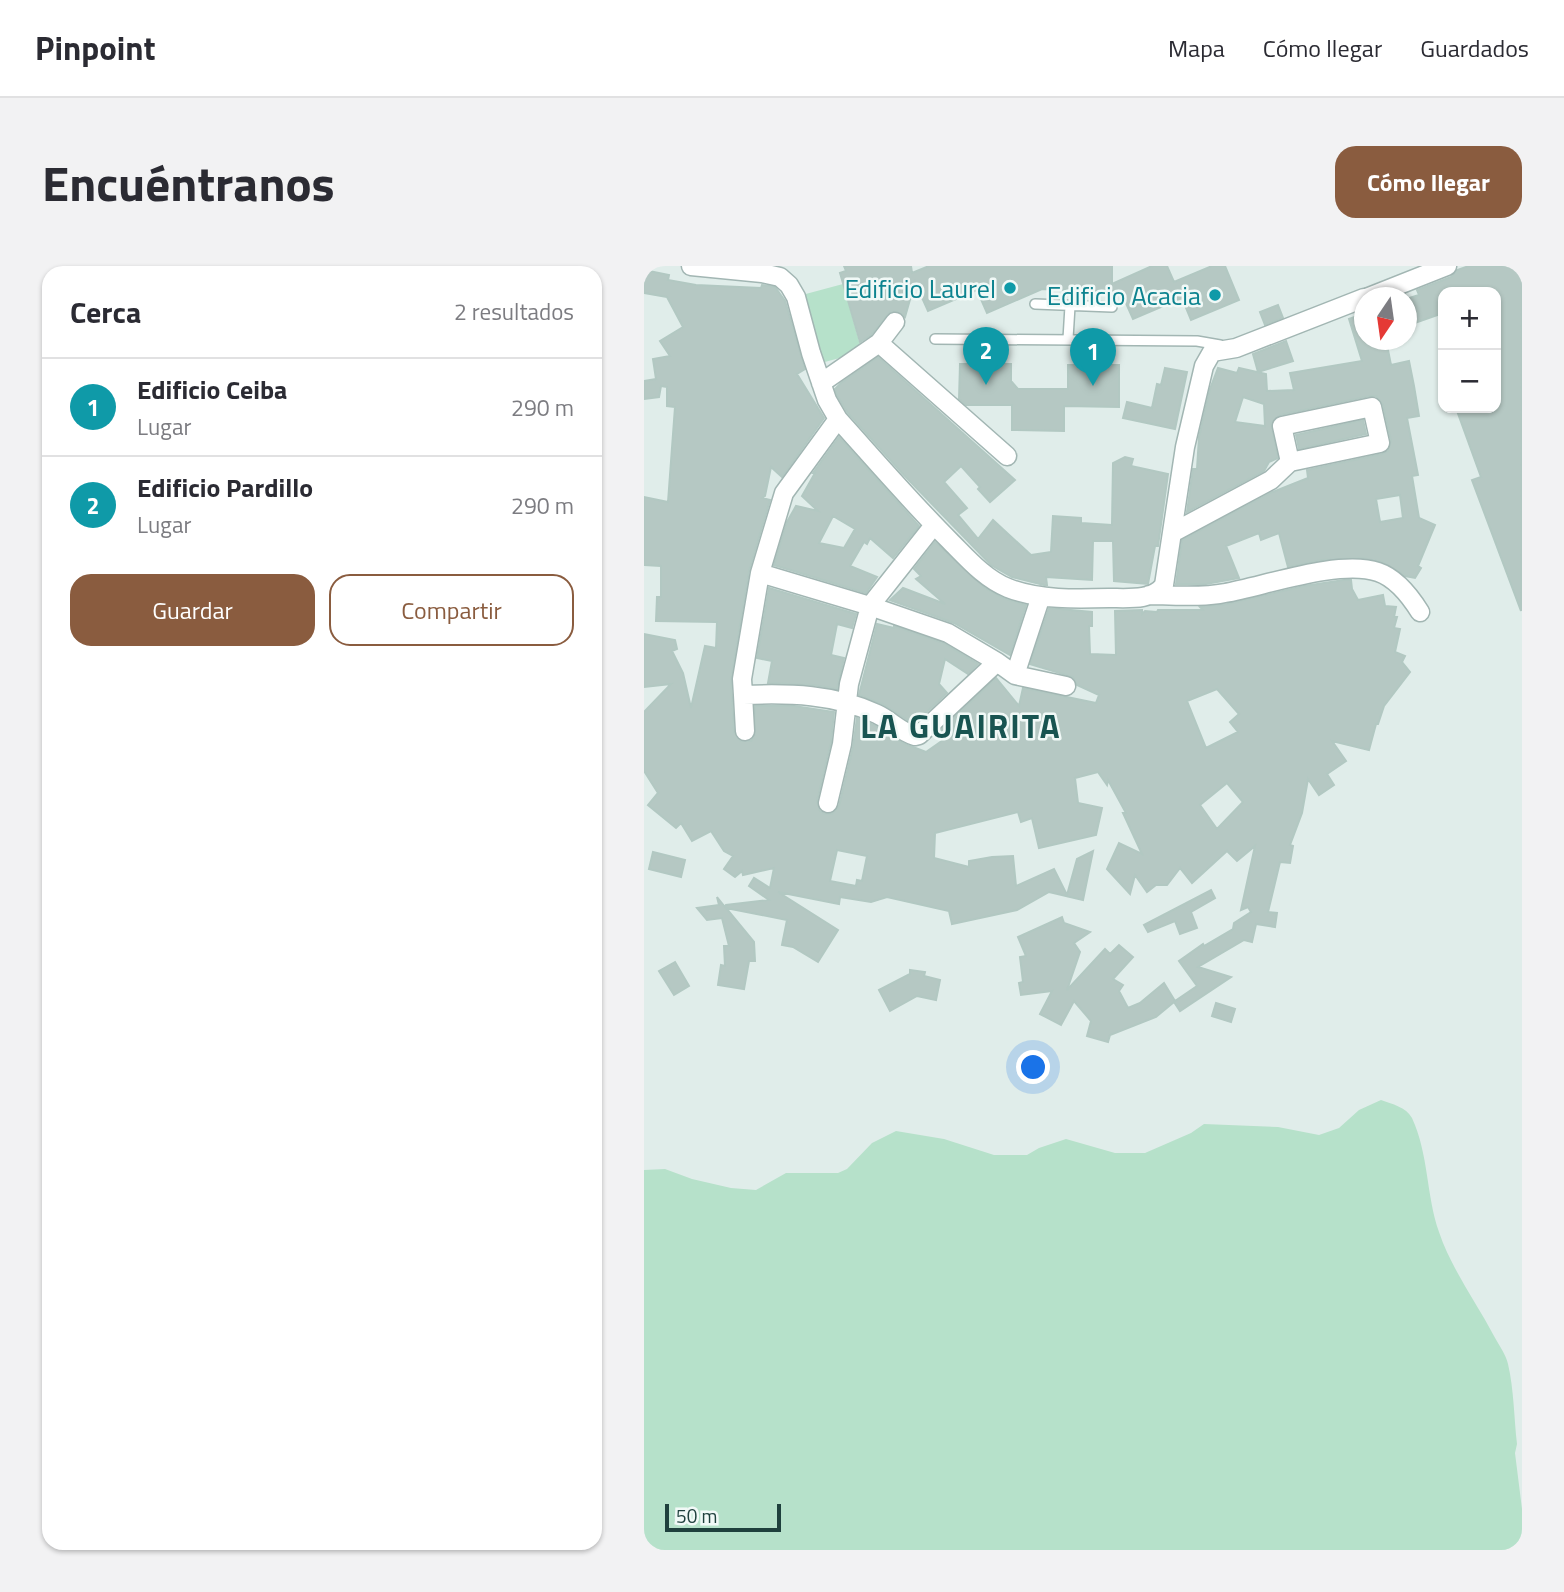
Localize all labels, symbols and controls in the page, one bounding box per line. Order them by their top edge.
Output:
text: Pinpoint [35,23,155,73]
text: Mapa [1168,30,1225,66]
text: Cómo llegar [1263,30,1382,66]
text: Guardados [1420,30,1529,66]
text: Encuéntranos [42,145,335,220]
button: Cómo llegar [1335,146,1522,218]
place label: Edificio Laurel [844,269,996,308]
place label: Edificio Acacia [1047,276,1201,315]
marker: Edificio Laurel [1002,280,1018,296]
marker: Edificio Acacia [1207,287,1223,303]
north arrow [1354,287,1417,350]
map controls [1438,287,1501,413]
button: + [1438,287,1501,350]
text: Cerca [70,289,141,335]
text: 2 resultados [454,294,574,329]
pin: 2 [963,327,1009,385]
pin: 1 [1070,328,1116,386]
button: − [1438,350,1501,413]
text: Edificio Ceiba [137,370,287,409]
text: 1 [87,390,99,425]
text: 290 m [511,390,574,425]
text: Lugar [137,409,191,444]
text: Edificio Pardillo [137,468,313,507]
text: 2 [87,488,99,523]
text: 290 m [511,488,574,523]
text: Lugar [137,507,191,542]
button: Guardar [70,574,315,646]
button: Compartir [329,574,574,646]
district label: LA GUAIRITA [860,701,1062,751]
your location [1016,1050,1050,1084]
scale bar [665,1501,780,1533]
text: 50 m [676,1501,717,1530]

